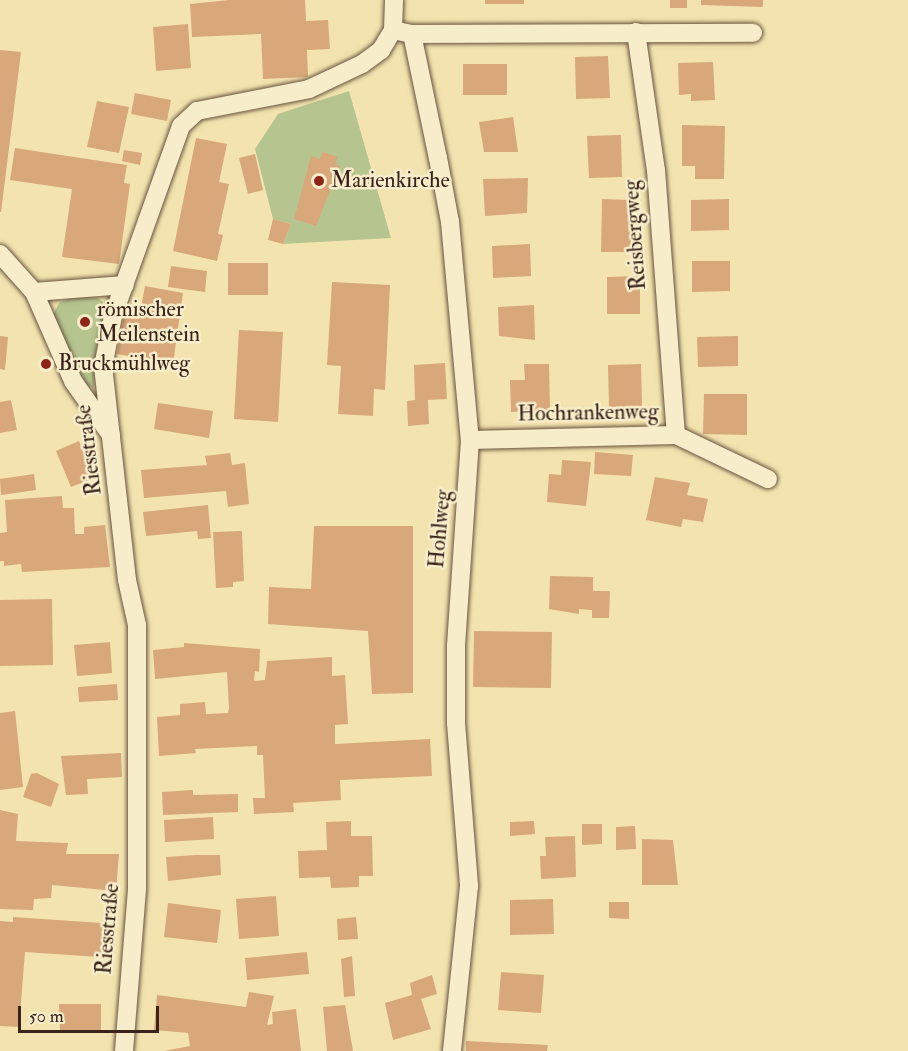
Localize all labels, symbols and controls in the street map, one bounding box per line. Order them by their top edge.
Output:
place label: Marienkirche [331,168,450,194]
marker: Marienkirche [312,174,326,188]
street label: Reisbergweg [618,179,652,291]
place label: römischer Meilenstein [97,296,200,348]
marker: römischer Meilenstein [78,315,92,329]
place label: Bruckmühlweg [58,351,190,377]
marker: Bruckmühlweg [39,357,53,371]
street label: Hochrankenweg [517,399,659,427]
street label: Riesstraße [70,403,108,497]
street label: Hohlweg [423,489,457,569]
street label: Riesstraße [91,882,125,976]
scale bar [21,994,162,1032]
text: 50 m [29,1005,64,1028]

